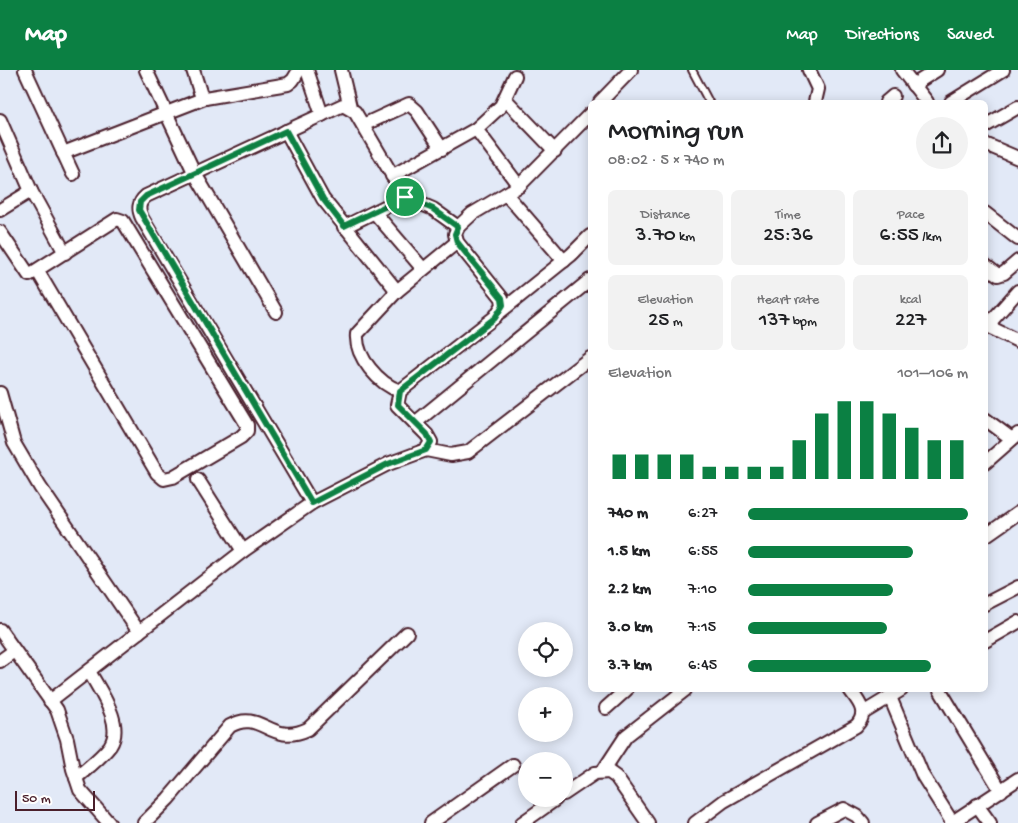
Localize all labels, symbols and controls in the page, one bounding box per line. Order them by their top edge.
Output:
text: Map [25,21,67,50]
text: Map [786,25,818,46]
text: Directions [846,25,919,46]
text: Saved [947,25,993,46]
text: Morning run [608,116,743,149]
button: share [916,117,968,169]
text: 08:02 · 5 × 740 m [608,152,724,171]
pin [384,176,426,218]
icon: arrive [391,183,419,211]
text: Distance [641,207,690,224]
text: Time [775,207,801,224]
text: Pace [897,207,924,224]
text: 3.70 [635,224,676,249]
text: 25:36 [763,224,813,249]
text: 6:55 [880,224,919,249]
text: km [676,229,695,246]
text: /km [919,229,942,246]
text: Elevation [638,292,693,309]
text: Heart rate [757,292,819,309]
text: kcal [900,292,922,309]
text: 25 [648,309,669,334]
text: 137 [759,309,789,334]
text: 227 [895,309,926,334]
text: m [669,314,683,331]
text: bpm [789,314,817,331]
text: Elevation [608,365,672,384]
text: 101–106 m [897,365,968,384]
text: 740 m [608,505,648,524]
text: 6:27 [688,505,717,524]
text: 1.5 km [608,543,650,562]
text: 6:55 [688,543,718,562]
text: 2.2 km [608,581,651,600]
text: 7:10 [688,581,717,600]
text: 3.0 km [608,619,653,638]
text: 7:15 [688,619,716,638]
map controls [518,622,573,807]
button: locate [518,622,573,677]
text: 3.7 km [608,657,652,676]
text: 6:45 [688,657,717,676]
button: + [518,687,573,742]
button: − [518,752,573,807]
scale bar [15,788,95,811]
text: 50 m [22,791,51,808]

